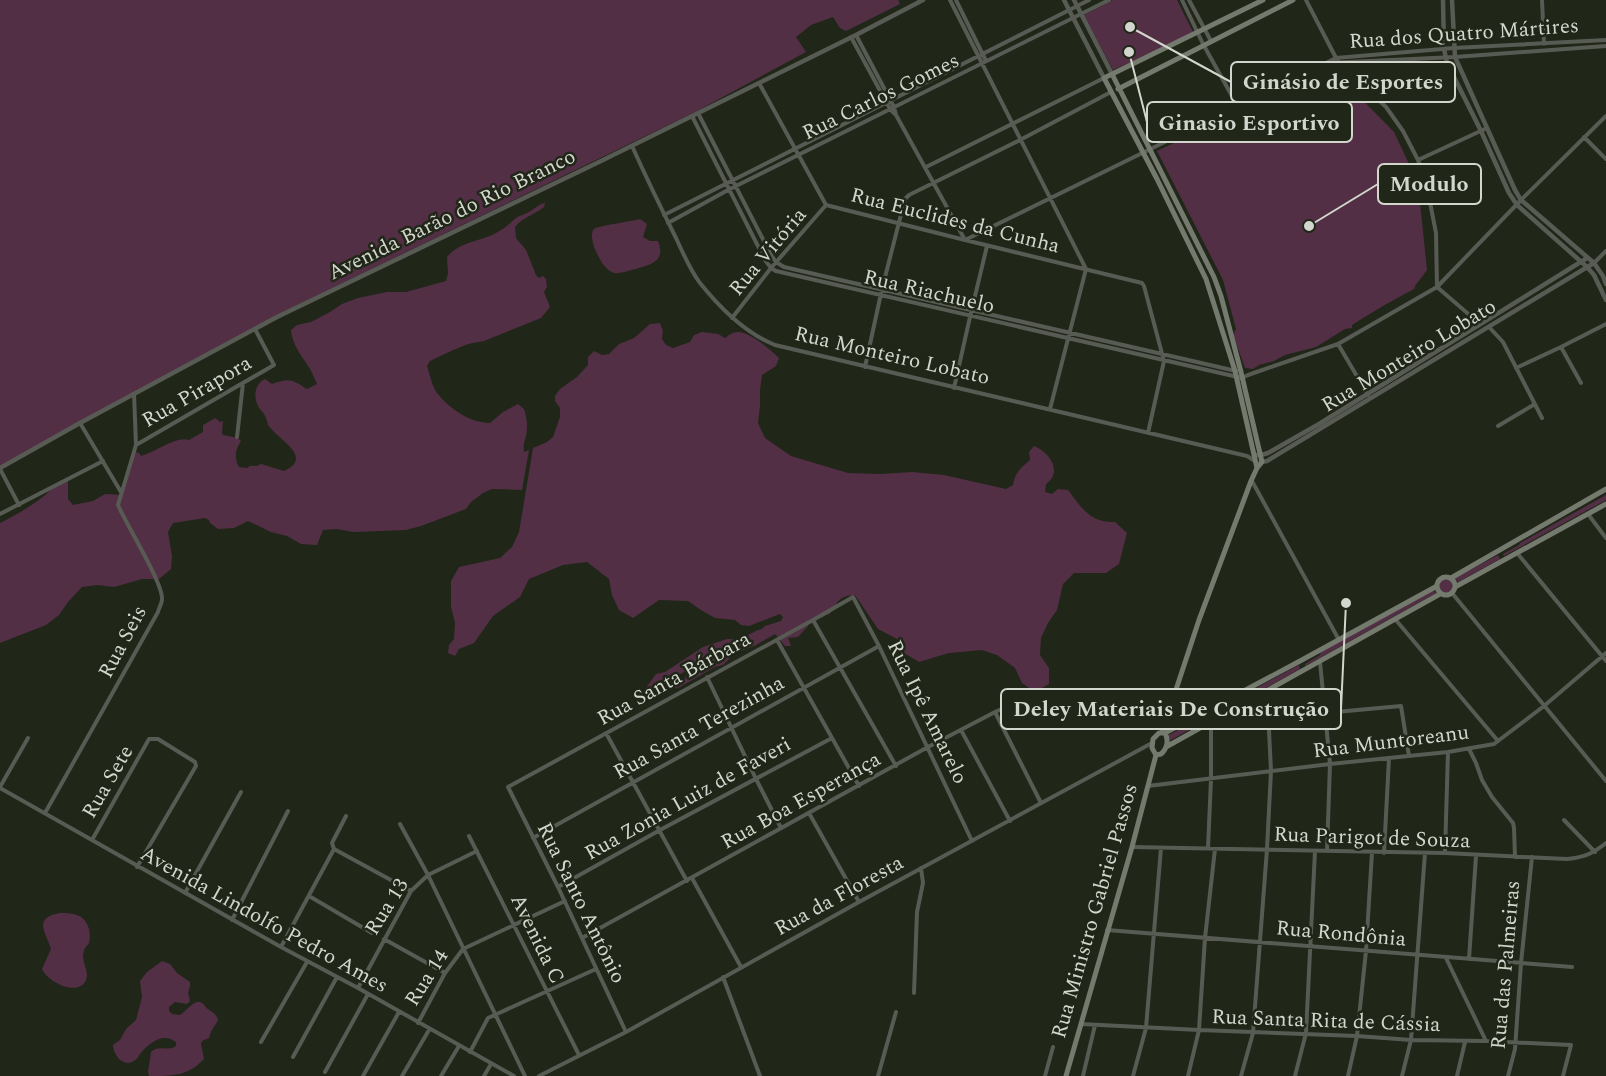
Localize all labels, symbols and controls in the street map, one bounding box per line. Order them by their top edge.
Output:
street label: Rua dos Quatro Mártires [1348,10,1580,58]
street label: Rua Carlos Gomes [797,45,965,149]
callout: Ginásio de Esportes [1231,62,1455,102]
text: Ginásio de Esportes [1243,66,1443,99]
callout: Ginasio Esportivo [1147,102,1352,142]
text: Ginasio Esportivo [1158,107,1340,140]
street label: Avenida Barão do Rio Branco [323,141,581,289]
callout: Modulo [1378,164,1481,204]
text: Modulo [1389,168,1469,201]
street label: Rua Euclides da Cunha [847,180,1064,263]
street label: Rua Vitória [721,200,815,303]
street label: Rua Riachuelo [860,261,998,323]
street label: Rua Monteiro Lobato [1315,291,1503,421]
street label: Rua Monteiro Lobato [791,318,993,394]
street label: Rua Pirapora [136,347,259,436]
street label: Rua Seis [90,600,156,684]
street label: Rua Santa Bárbara [591,623,757,735]
street label: Rua Ipê Amarelo [878,635,976,789]
street label: Rua Santa Terezinha [608,667,791,788]
callout: Deley Materiais De Construção [1001,689,1341,729]
text: Deley Materiais De Construção [1013,693,1329,726]
street label: Rua Muntoreanu [1311,717,1471,767]
street label: Rua Zonia Luiz de Faveri [579,729,797,869]
street label: Rua Sete [74,739,142,825]
street label: Rua Boa Esperança [715,743,887,858]
street label: Rua Ministro Gabriel Passos [1043,780,1147,1042]
street label: Rua Santo Antônio [528,817,634,989]
street label: Rua Parigot de Souza [1273,819,1472,857]
street label: Avenida Lindolfo Pedro Ames [134,838,394,1002]
street label: Rua da Floresta [768,847,910,945]
street label: Rua 13 [357,872,417,942]
street label: Rua das Palmeiras [1483,879,1529,1051]
street label: Avenida C [501,889,573,989]
street label: Rua Rondônia [1275,912,1408,956]
street label: Rua 14 [397,943,457,1013]
street label: Rua Santa Rita de Cássia [1211,1001,1442,1041]

